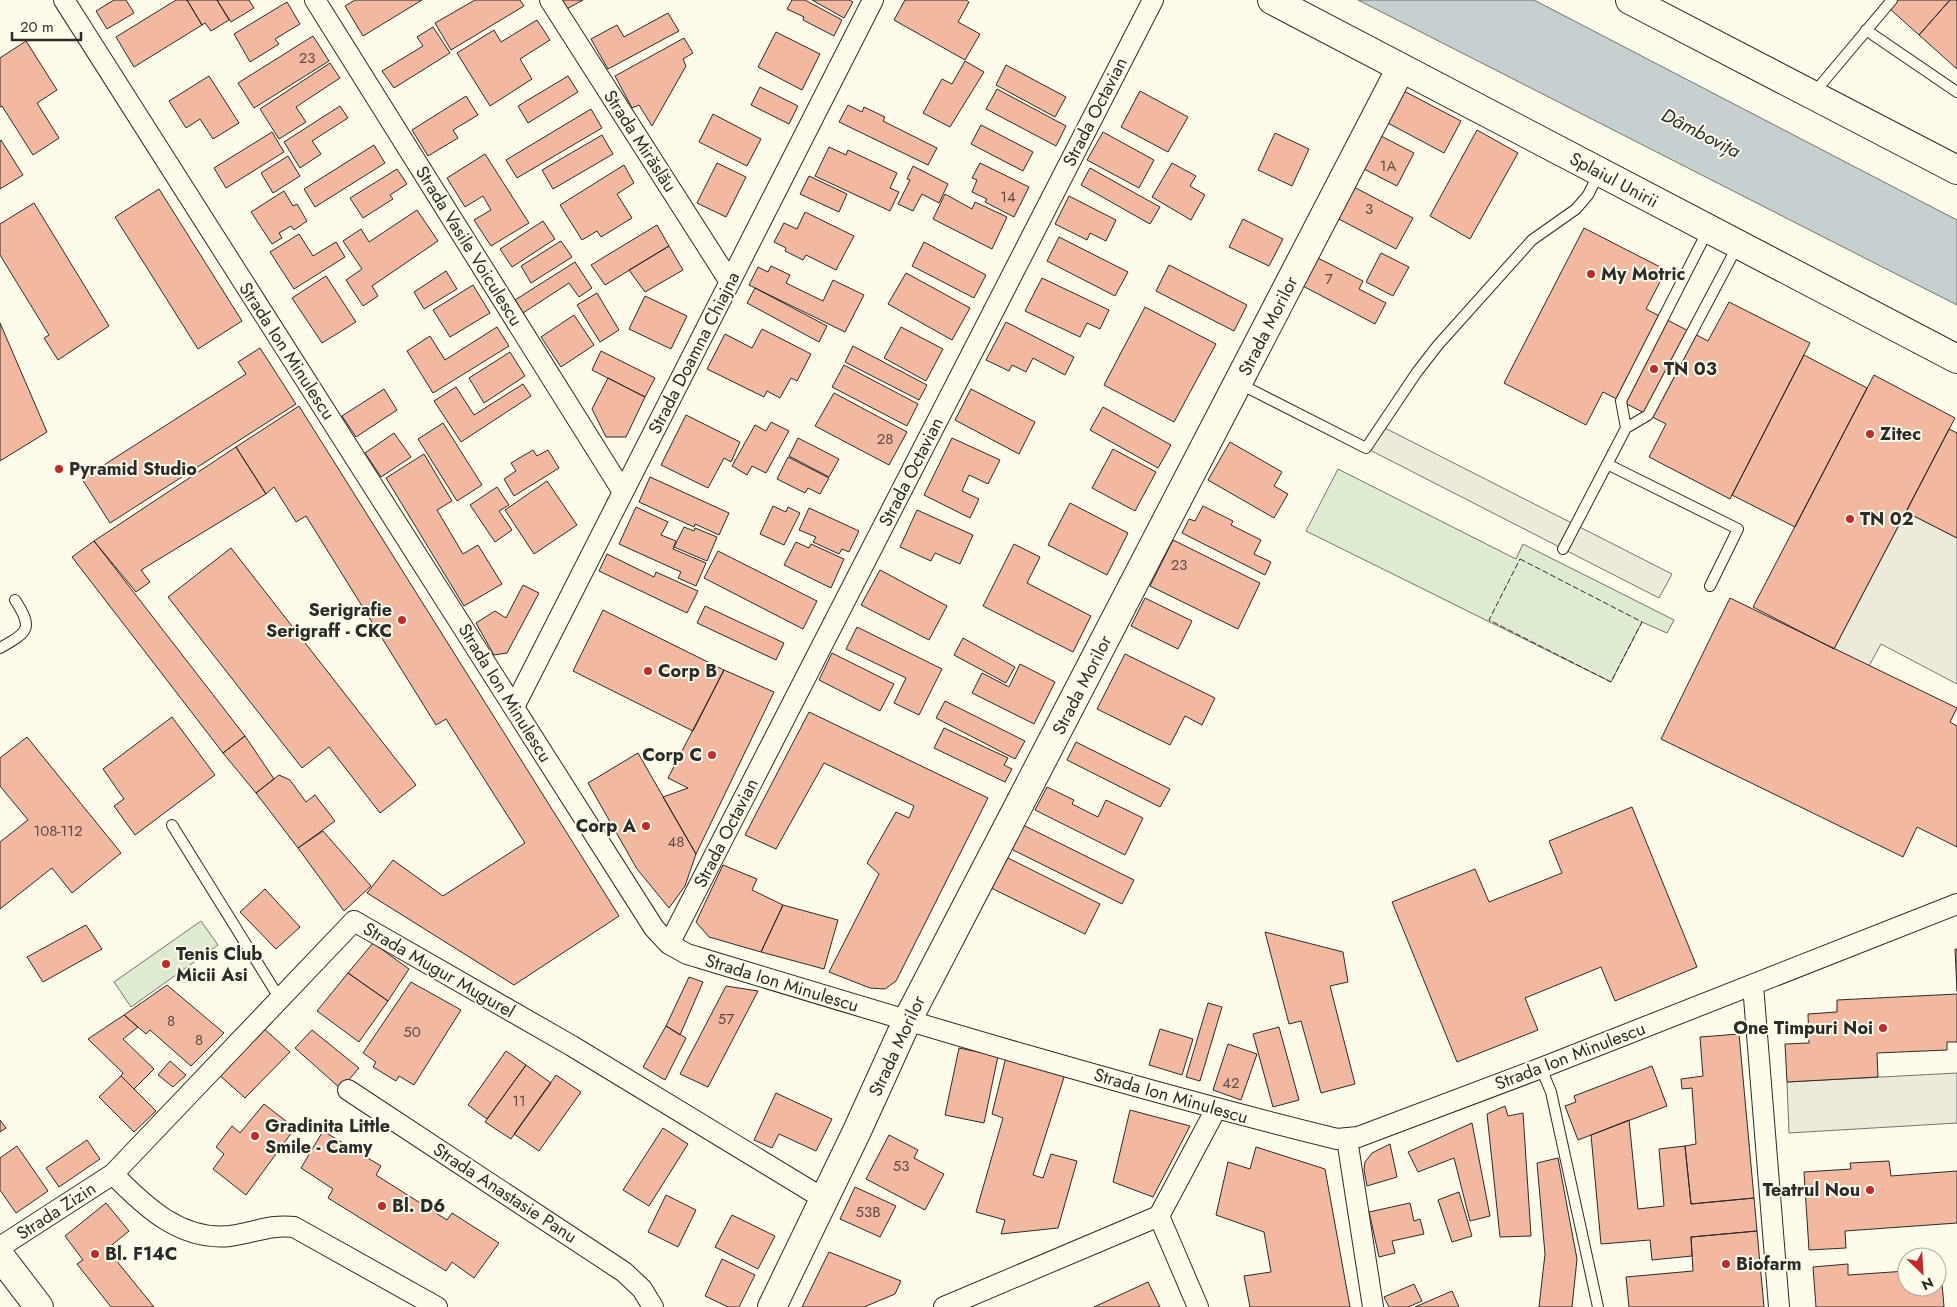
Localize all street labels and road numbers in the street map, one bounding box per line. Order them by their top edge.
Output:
street label: Strada Octavian [1056,53,1134,171]
street label: Strada Mirăslău [597,85,683,197]
street label: Splaiul Unirii [1565,146,1663,214]
street label: Strada Vasile Voiculescu [409,161,529,331]
street label: Strada Doamna Chiajna [642,267,746,439]
street label: Strada Morilor [1232,271,1305,380]
street label: Strada Ion Minulescu [233,277,341,425]
street label: Strada Octavian [872,413,950,531]
street label: Strada Ion Minulescu [452,619,558,767]
street label: Strada Morilor [1046,630,1119,739]
street label: Strada Octavian [687,774,765,892]
street label: Strada Mugur Mugurel [358,916,520,1024]
street label: Strada Ion Minulescu [702,947,862,1019]
street label: Strada Morilor [862,990,932,1101]
street label: Strada Ion Minulescu [1491,1015,1649,1097]
street label: Strada Ion Minulescu [1091,1062,1251,1130]
street label: Strada Anastasie Panu [428,1137,582,1249]
street label: Strada Zizin [11,1176,101,1246]

